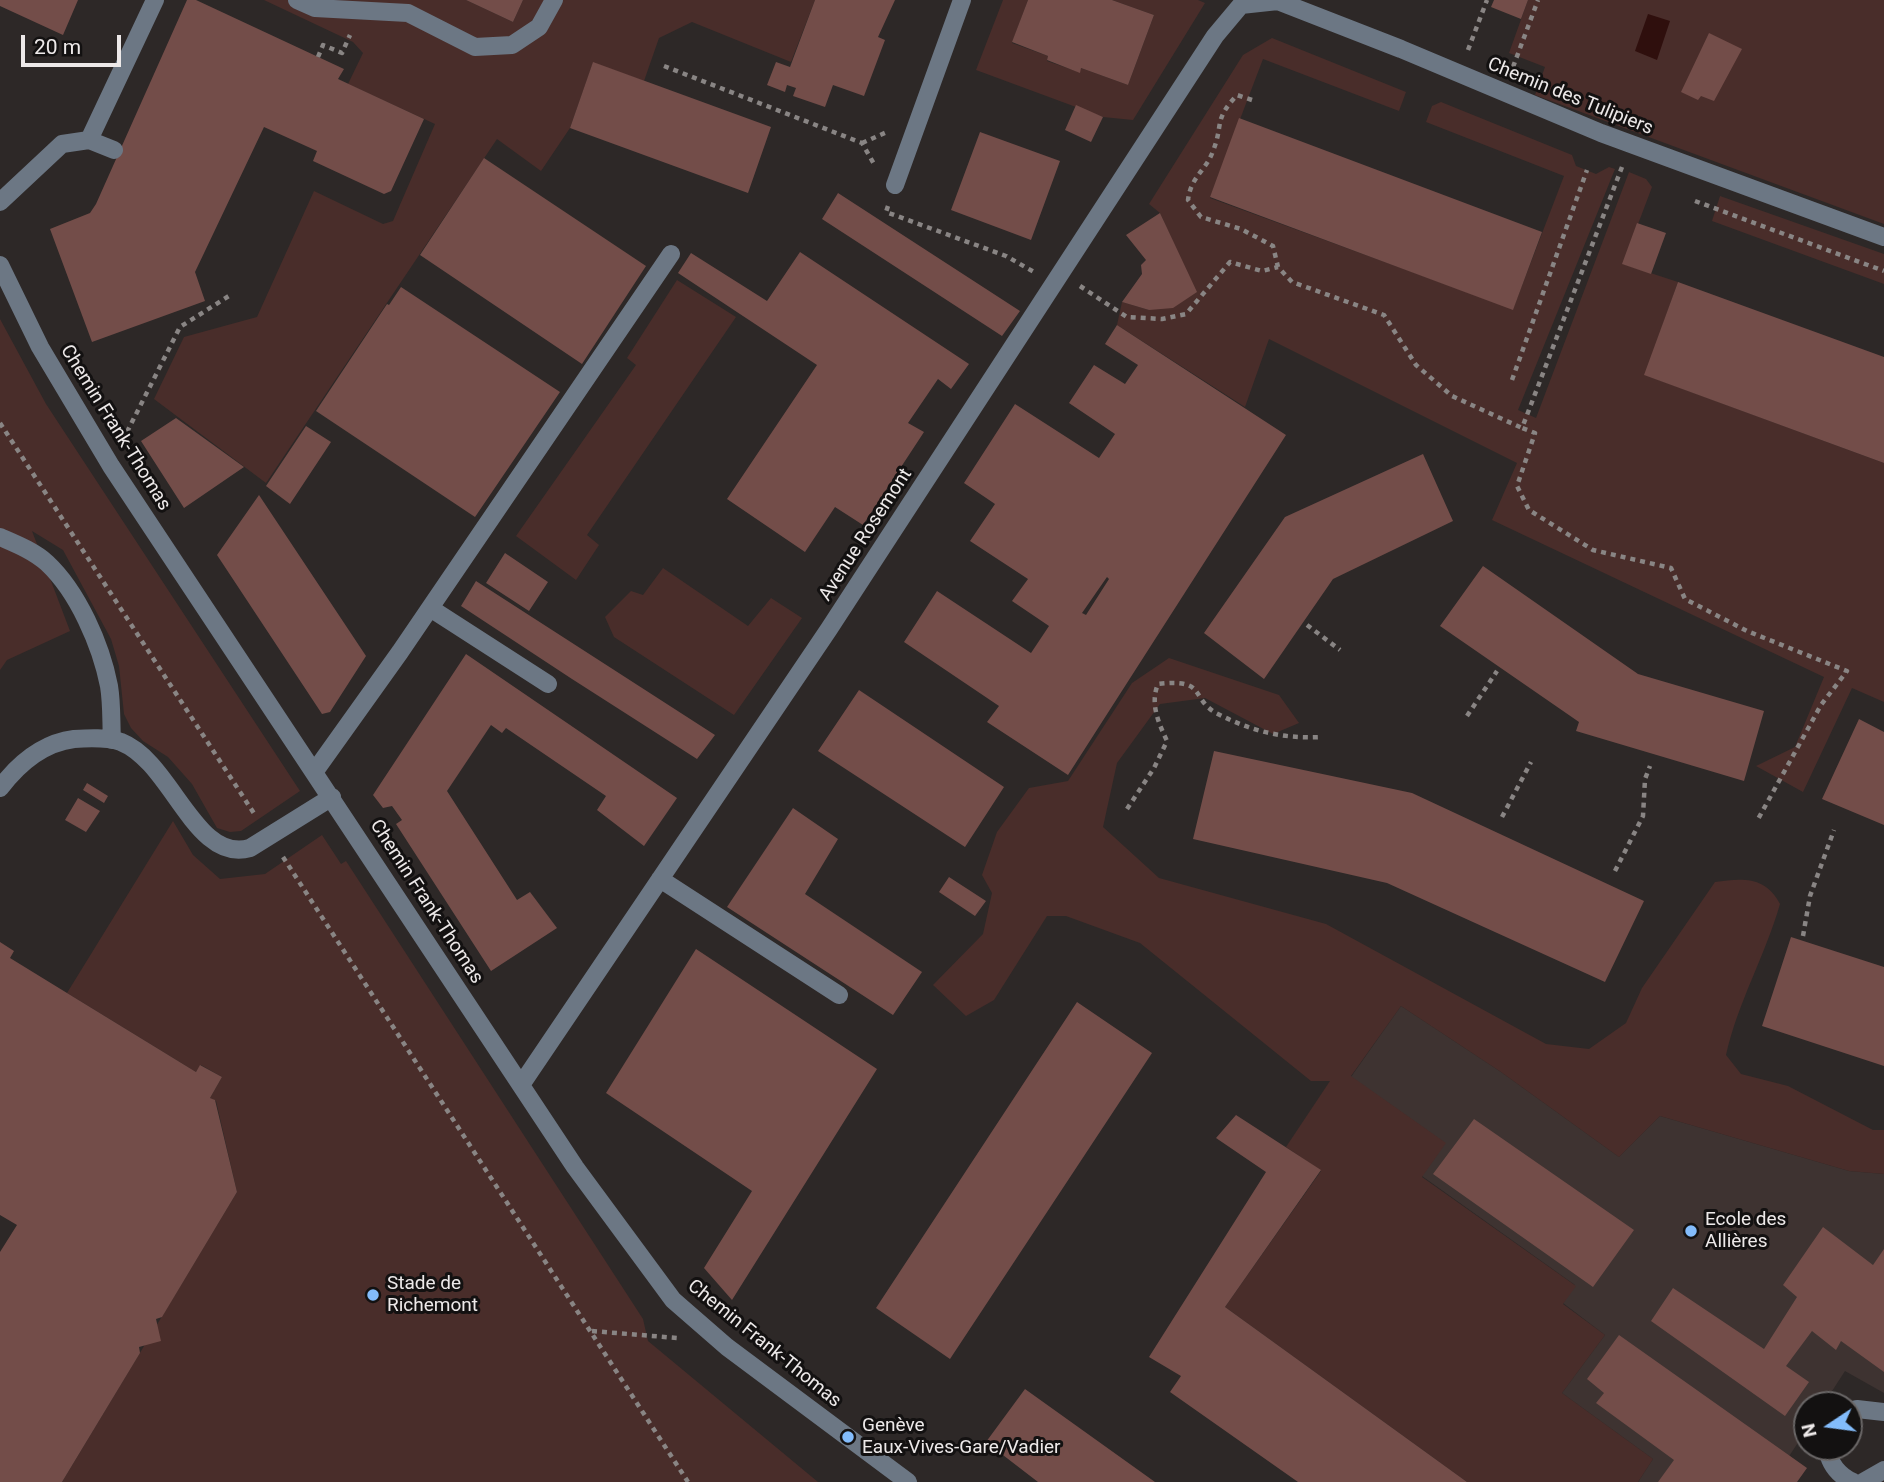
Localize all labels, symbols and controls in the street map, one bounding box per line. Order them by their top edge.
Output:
scale bar [24,21,124,65]
text: 20 m [34,35,81,59]
street label: Chemin des Tulipiers [1484,53,1656,141]
street label: Chemin Frank-Thomas [55,341,175,515]
street label: Avenue Rosemont [815,464,917,606]
street label: Chemin Frank-Thomas [364,816,488,988]
place label: Ecole des Allières [1705,1209,1786,1253]
marker: Ecole des Allières [1683,1223,1699,1239]
place label: Stade de Richemont [387,1273,478,1317]
street label: Chemin Frank-Thomas [683,1275,845,1413]
marker: Stade de Richemont [365,1287,381,1303]
north arrow [1793,1391,1863,1461]
place label: Genève Eaux-Vives-Gare/Vadier [862,1415,1061,1459]
text: N [1796,1421,1822,1440]
marker: Genève Eaux-Vives-Gare/Vadier [840,1429,856,1445]

